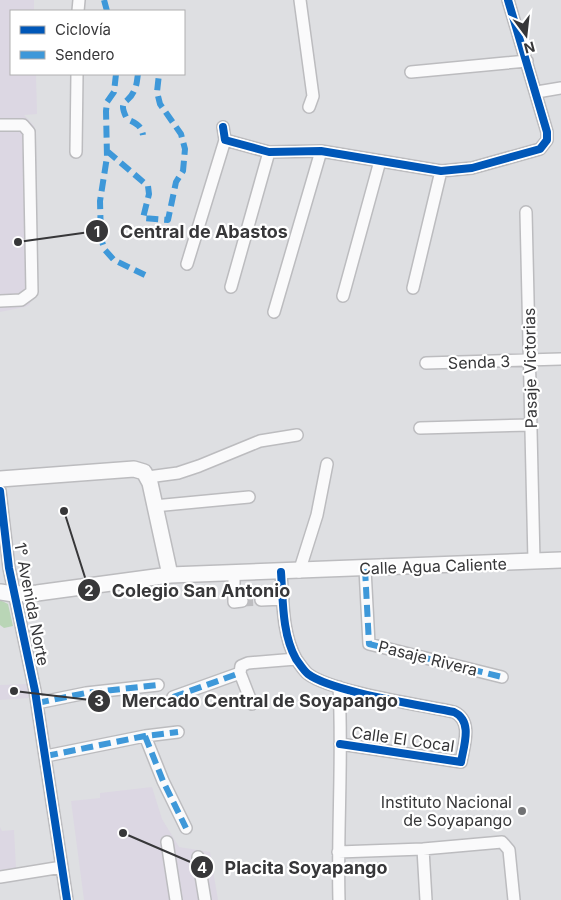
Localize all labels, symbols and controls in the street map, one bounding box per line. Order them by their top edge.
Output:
legend [10,10,185,75]
north arrow [501,10,551,60]
text: Ciclovía [55,20,111,39]
text: N [522,38,537,58]
text: Sendero [55,45,115,64]
callout: Central de Abastos [85,215,298,248]
text: Central de Abastos [120,221,288,242]
text: 1 [94,222,100,241]
street label: Pasaje Victorias [519,308,541,428]
street label: Senda 3 [448,351,510,373]
street label: 1° Avenida Norte [10,541,54,667]
street label: Calle Agua Caliente [359,553,507,579]
callout: Colegio San Antonio [77,574,300,607]
text: Colegio San Antonio [112,580,290,601]
text: 2 [84,581,94,600]
street label: Pasaje Rivera [376,636,480,680]
callout: Mercado Central de Soyapango [87,684,408,717]
text: Mercado Central de Soyapango [122,690,398,711]
text: 3 [94,691,104,710]
street label: Calle El Cocal [350,722,456,756]
place label: Instituto Nacional de Soyapango [381,792,512,830]
marker: Instituto Nacional de Soyapango [516,805,528,817]
callout: Placita Soyapango [189,851,398,884]
text: Placita Soyapango [224,857,388,878]
text: 4 [197,858,207,877]

